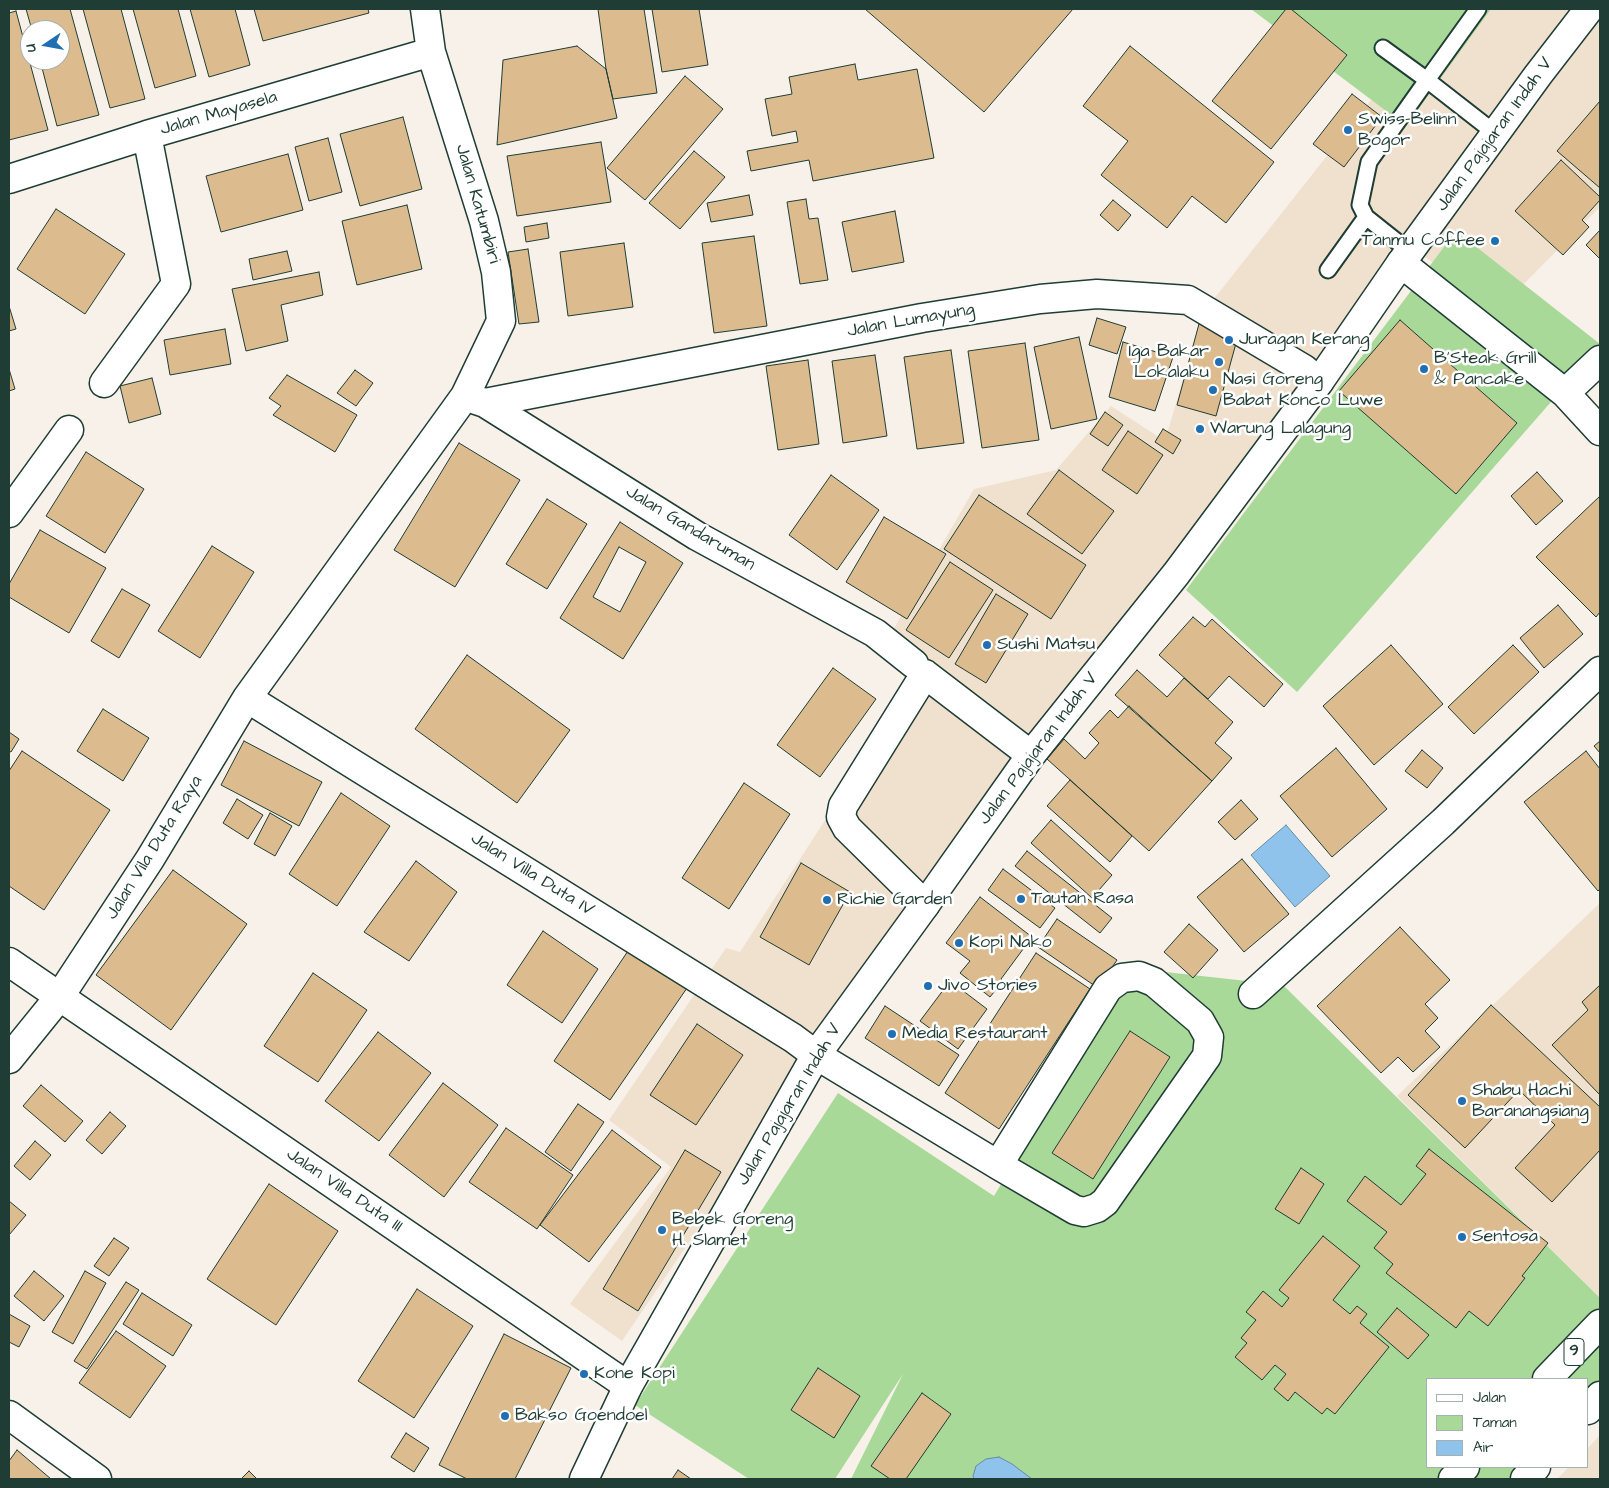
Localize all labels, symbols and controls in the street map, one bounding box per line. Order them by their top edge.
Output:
north arrow [20,20,70,70]
text: U [21,42,42,54]
street label: Jalan Pajajaran Indah V [1432,54,1558,216]
street label: Jalan Mayasela [158,87,280,141]
place label: Swiss-Belinn Bogor [1358,109,1457,152]
marker: Swiss-Belinn Bogor [1342,124,1354,136]
street label: Jalan Katumbiri [450,142,504,266]
place label: Tanmu Coffee [1362,230,1485,252]
marker: Tanmu Coffee [1489,235,1501,247]
street label: Jalan Lumayung [846,299,976,343]
place label: Juragan Kerang [1239,329,1369,351]
marker: Juragan Kerang [1223,334,1235,346]
place label: Iga Bakar Lokalaku [1129,341,1209,384]
place label: B'Steak Grill & Pancake [1434,348,1536,390]
marker: Iga Bakar Lokalaku [1213,356,1225,368]
marker: B'Steak Grill & Pancake [1418,363,1430,375]
place label: Nasi Goreng Babat Konco Luwe [1223,369,1383,412]
marker: Nasi Goreng Babat Konco Luwe [1207,384,1219,396]
place label: Warung Lalagung [1210,418,1351,440]
marker: Warung Lalagung [1194,423,1206,435]
street label: Jalan Gandaruman [621,482,759,576]
place label: Sushi Matsu [997,634,1095,656]
marker: Sushi Matsu [981,639,993,651]
street label: Jalan Pajajaran Indah V [975,669,1103,829]
street label: Jalan Vila Duta Raya [102,772,208,924]
street label: Jalan Villa Duta IV [466,828,598,922]
place label: Tautan Rasa [1031,888,1133,910]
place label: Richie Garden [837,889,952,911]
marker: Tautan Rasa [1015,893,1027,905]
marker: Richie Garden [821,894,833,906]
place label: Kopi Nako [969,932,1052,954]
marker: Kopi Nako [953,937,965,949]
place label: Jivo Stories [938,975,1037,997]
marker: Jivo Stories [922,980,934,992]
street label: Jalan Pajajaran Indah V [733,1020,847,1190]
place label: Media Restaurant [902,1023,1047,1045]
marker: Media Restaurant [886,1028,898,1040]
place label: Shabu Hachi Baranangsiang [1472,1080,1589,1122]
marker: Shabu Hachi Baranangsiang [1456,1095,1468,1107]
street label: Jalan Villa Duta III [282,1144,406,1238]
place label: Bebek Goreng H. Slamet [672,1209,793,1252]
marker: Bebek Goreng H. Slamet [656,1224,668,1236]
place label: Sentosa [1472,1226,1538,1248]
marker: Sentosa [1456,1231,1468,1243]
road number: 9 [1564,1338,1584,1365]
place label: Kone Kopi [594,1363,675,1385]
marker: Kone Kopi [578,1368,590,1380]
legend [1426,1378,1589,1468]
text: Jalan [1473,1387,1506,1408]
place label: Bakso Goendoel [515,1405,648,1427]
marker: Bakso Goendoel [499,1410,511,1422]
text: Taman [1473,1412,1517,1433]
text: Air [1473,1437,1493,1458]

